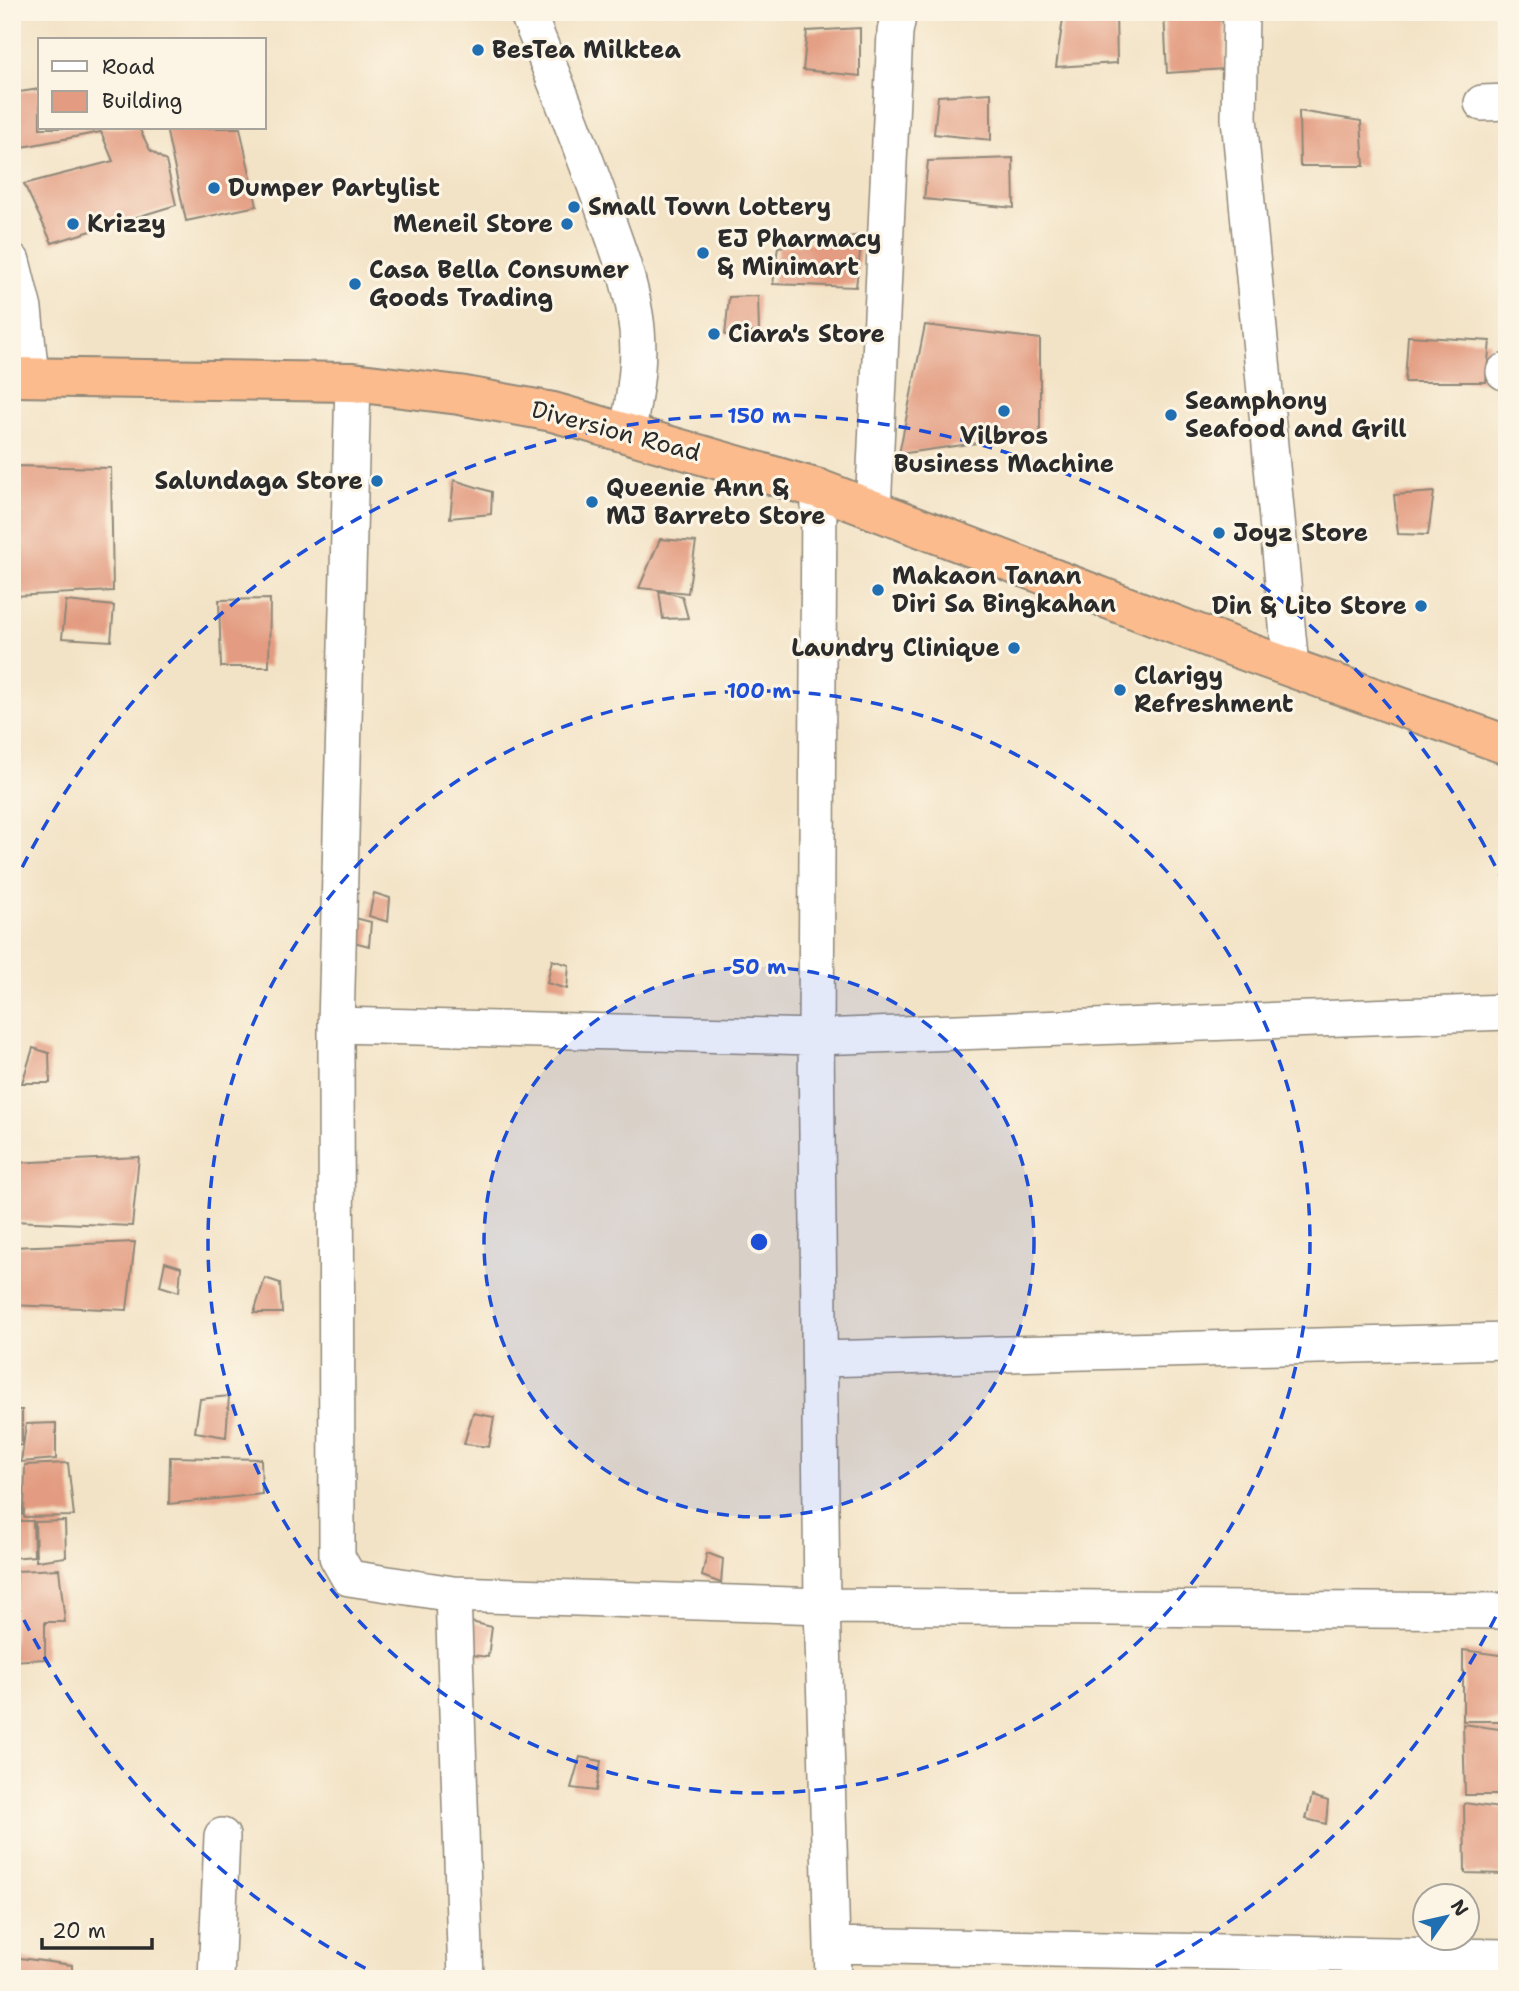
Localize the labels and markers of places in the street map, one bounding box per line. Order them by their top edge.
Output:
place label: BesTea Milktea [492,34,681,66]
marker: BesTea Milktea [470,42,486,58]
place label: Dumper Partylist [228,172,440,204]
marker: Dumper Partylist [206,180,222,196]
place label: Small Town Lottery [588,191,831,223]
marker: Small Town Lottery [566,199,582,215]
place label: Krizzy [87,208,166,240]
place label: Meneil Store [393,208,553,240]
marker: Krizzy [65,216,81,232]
marker: Meneil Store [559,216,575,232]
place label: EJ Pharmacy & Minimart [717,223,881,283]
marker: EJ Pharmacy & Minimart [695,245,711,261]
place label: Casa Bella Consumer Goods Trading [369,254,629,314]
marker: Casa Bella Consumer Goods Trading [347,276,363,292]
place label: Ciara's Store [728,318,885,350]
marker: Ciara's Store [706,326,722,342]
place label: Seamphony Seafood and Grill [1185,385,1407,445]
marker: Vilbros Business Machine [996,403,1012,419]
marker: Seamphony Seafood and Grill [1163,407,1179,423]
place label: Vilbros Business Machine [894,420,1114,480]
place label: Salundaga Store [155,465,363,497]
place label: Queenie Ann & MJ Barreto Store [606,472,826,532]
marker: Salundaga Store [369,473,385,489]
marker: Queenie Ann & MJ Barreto Store [584,494,600,510]
place label: Joyz Store [1233,517,1368,549]
marker: Joyz Store [1211,525,1227,541]
place label: Makaon Tanan Diri Sa Bingkahan [892,560,1116,620]
marker: Makaon Tanan Diri Sa Bingkahan [870,582,886,598]
place label: Din & Lito Store [1212,590,1407,622]
marker: Din & Lito Store [1413,598,1429,614]
place label: Laundry Clinique [791,632,1000,664]
marker: Laundry Clinique [1006,640,1022,656]
place label: Clarigy Refreshment [1134,660,1294,720]
marker: Clarigy Refreshment [1112,682,1128,698]
centre of rings [747,1230,771,1254]

